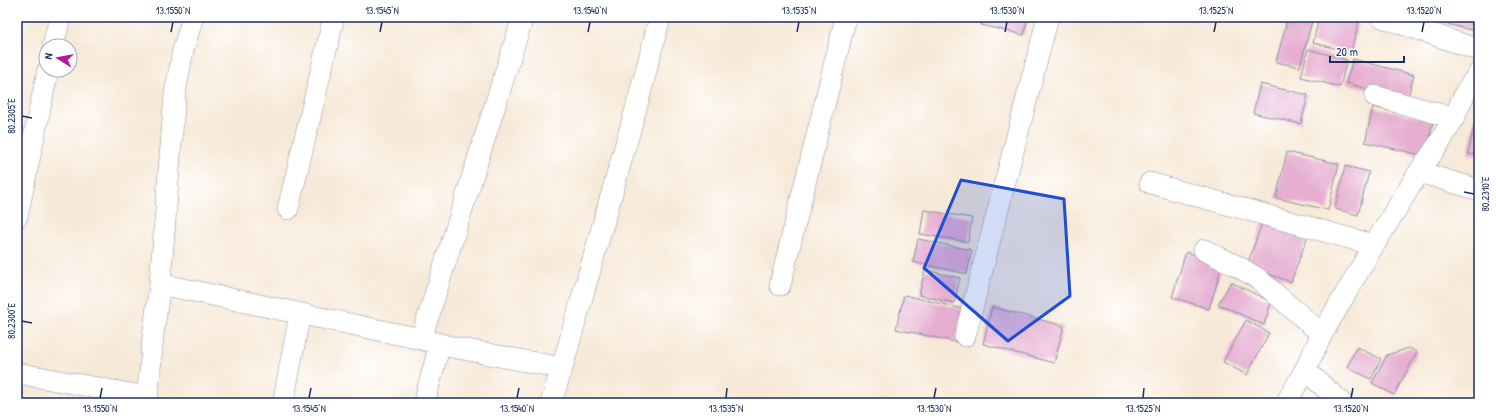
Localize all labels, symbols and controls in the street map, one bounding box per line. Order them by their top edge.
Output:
text: 13.1550°N [156,4,190,17]
text: 13.1545°N [365,4,399,17]
text: 13.1540°N [573,4,607,17]
text: 13.1535°N [782,4,816,17]
text: 13.1530°N [990,4,1024,17]
text: 13.1525°N [1199,4,1233,17]
text: 13.1520°N [1407,4,1441,17]
north arrow [38,38,78,78]
scale bar [1330,38,1404,64]
text: 20 m [1336,43,1358,60]
text: N [41,52,56,60]
text: 80.2305°E [5,98,18,134]
text: 80.2310°E [1479,176,1492,211]
text: 80.2300°E [5,303,18,339]
text: 13.1550°N [83,402,117,415]
text: 13.1545°N [292,402,326,415]
text: 13.1540°N [500,402,534,415]
text: 13.1535°N [709,402,743,415]
text: 13.1530°N [917,402,951,415]
text: 13.1525°N [1126,402,1160,415]
text: 13.1520°N [1334,402,1368,415]

